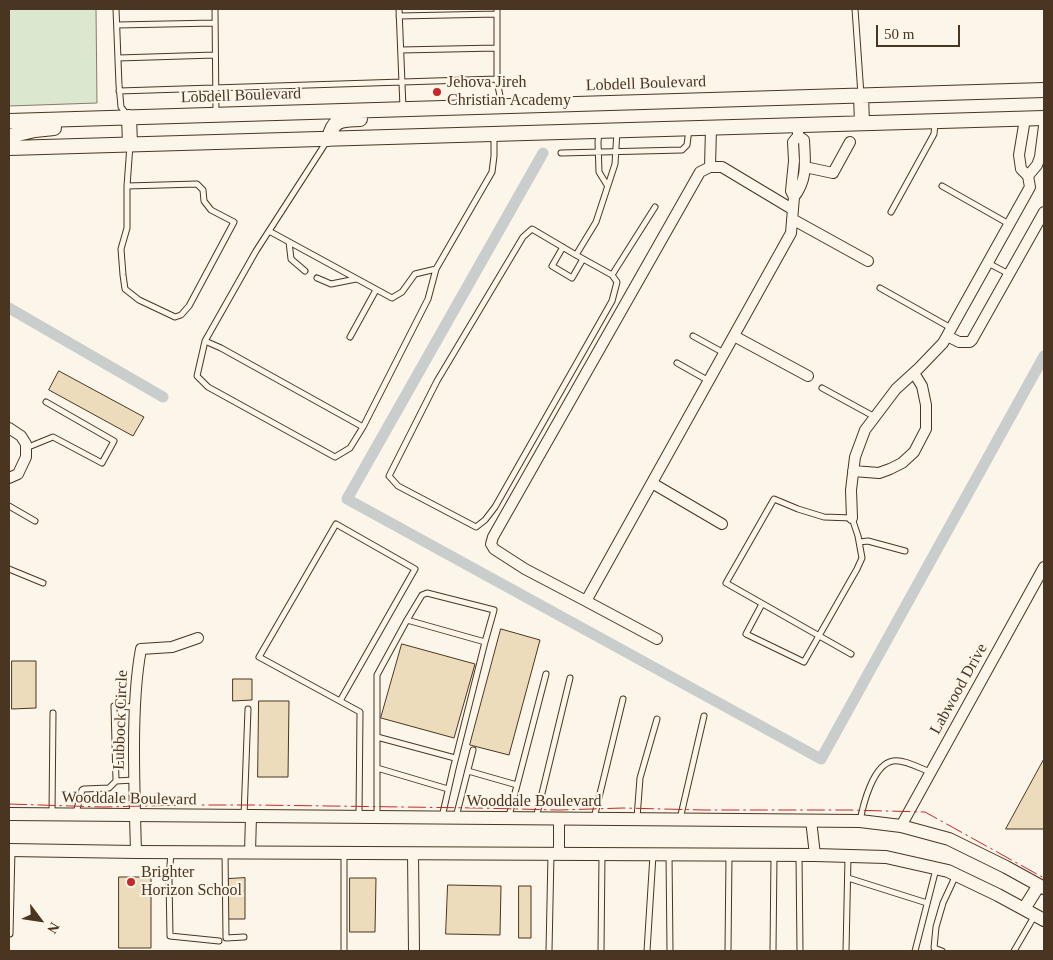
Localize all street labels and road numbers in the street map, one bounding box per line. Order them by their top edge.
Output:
street label: Lobdell Boulevard [585,72,707,96]
street label: Lobdell Boulevard [180,84,302,108]
street label: Labwood Drive [926,640,992,738]
street label: Lubbock Circle [110,670,132,770]
street label: Wooddale Boulevard [61,788,197,810]
street label: Wooddale Boulevard [466,792,602,812]

